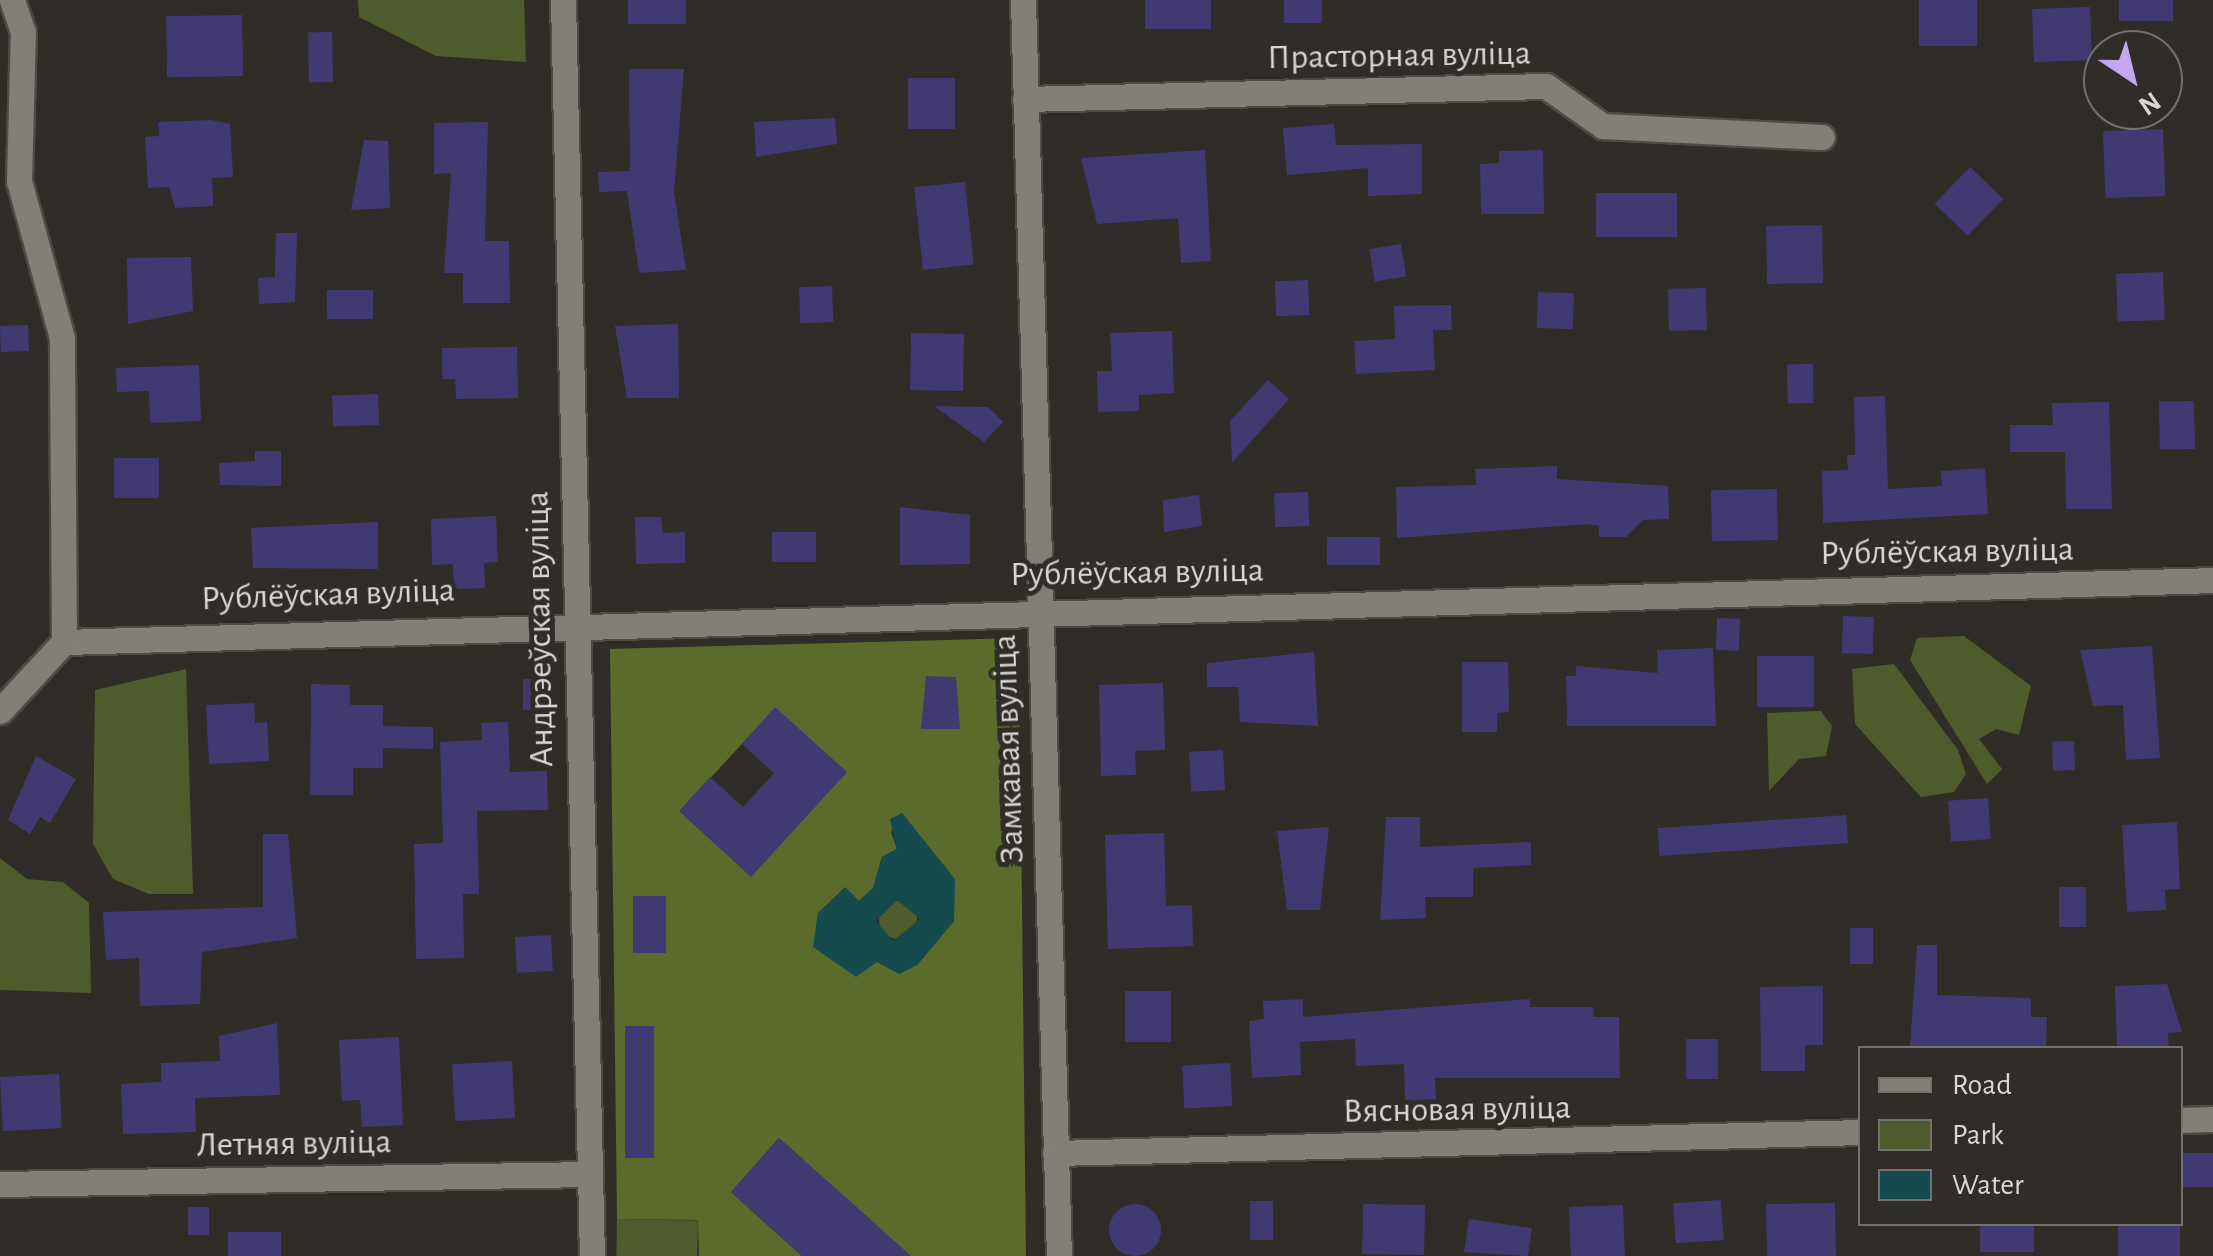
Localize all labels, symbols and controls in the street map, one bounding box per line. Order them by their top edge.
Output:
north arrow [2083,30,2183,130]
street label: Прасторная вуліца [1267,33,1531,79]
text: N [2133,86,2165,120]
street label: Андрэеўская вуліца [517,490,563,768]
street label: Рублёўская вуліца [1820,529,2074,575]
street label: Рублёўская вуліца [1010,550,1264,596]
street label: Рублёўская вуліца [200,570,456,620]
street label: Замкавая вуліца [984,634,1034,864]
legend [1858,1046,2183,1226]
text: Road [1952,1070,2012,1100]
street label: Вясновая вуліца [1343,1087,1571,1133]
text: Park [1952,1120,2004,1150]
street label: Летняя вуліца [196,1121,392,1167]
text: Water [1952,1170,2024,1200]

